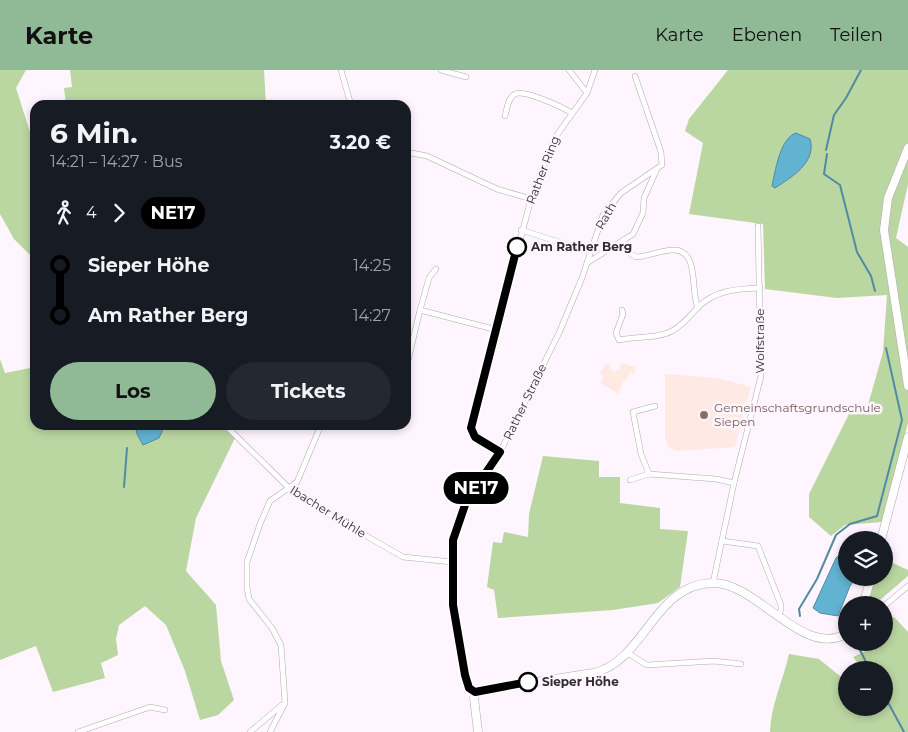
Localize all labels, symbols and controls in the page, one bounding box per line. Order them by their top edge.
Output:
text: Karte [25,21,93,50]
text: Karte [655,24,704,46]
text: Ebenen [732,24,802,46]
text: Teilen [830,24,883,46]
text: 6 Min. [50,116,138,150]
text: 3.20 € [330,131,391,154]
street label: Rather Ring [523,133,562,206]
text: 14:21 – 14:27 · Bus [50,152,182,171]
icon: walk [50,199,78,227]
icon: forward [105,199,133,227]
street label: Rath [592,200,619,232]
text: NE17 [151,202,195,224]
text: 4 [86,203,97,222]
marker: Am Rather Berg [507,237,527,257]
place label: Am Rather Berg [530,239,632,254]
text: Sieper Höhe [88,254,210,277]
text: 14:25 [353,256,391,275]
text: Am Rather Berg [88,304,248,327]
text: 14:27 [353,306,391,325]
street label: Wolfstraße [752,309,767,373]
street label: Rather Straße [500,361,549,442]
button: Los [50,362,216,420]
button: Tickets [226,362,391,420]
place label: Gemeinschaftsgrundschule Siepen [714,400,881,429]
marker: Gemeinschaftsgrundschule Siepen [698,409,710,421]
line badge: NE17 [441,472,511,504]
text: NE17 [454,477,498,499]
street label: Ibacher Mühle [287,482,369,541]
map controls [838,531,893,716]
button: layers [838,531,893,586]
button: + [838,596,893,651]
button: − [838,661,893,716]
marker: Sieper Höhe [518,672,538,692]
place label: Sieper Höhe [542,674,619,689]

